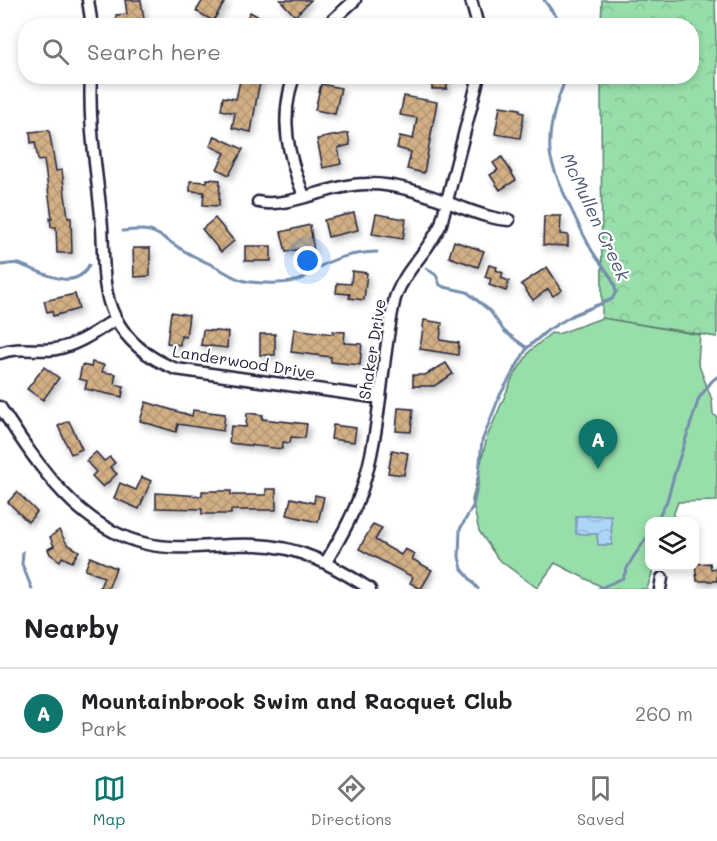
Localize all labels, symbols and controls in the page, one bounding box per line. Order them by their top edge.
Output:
search box [18,18,699,84]
icon: search [39,35,72,68]
text: Search here [87,37,221,66]
water label: McMullen Creek [556,149,636,285]
your location [293,246,322,275]
street label: Shaker Drive [353,297,390,401]
street label: Landerwood Drive [171,340,317,383]
pin: A [578,420,618,469]
map controls [645,517,699,571]
button: layers [645,517,699,571]
text: Nearby [24,611,119,645]
text: Mountainbrook Swim and Racquet Club [81,686,513,715]
text: A [37,700,50,726]
text: 260 m [635,700,693,726]
text: Park [81,715,126,741]
tab: Map [93,772,126,829]
tab: Directions [311,772,392,829]
tab: Saved [577,772,624,829]

